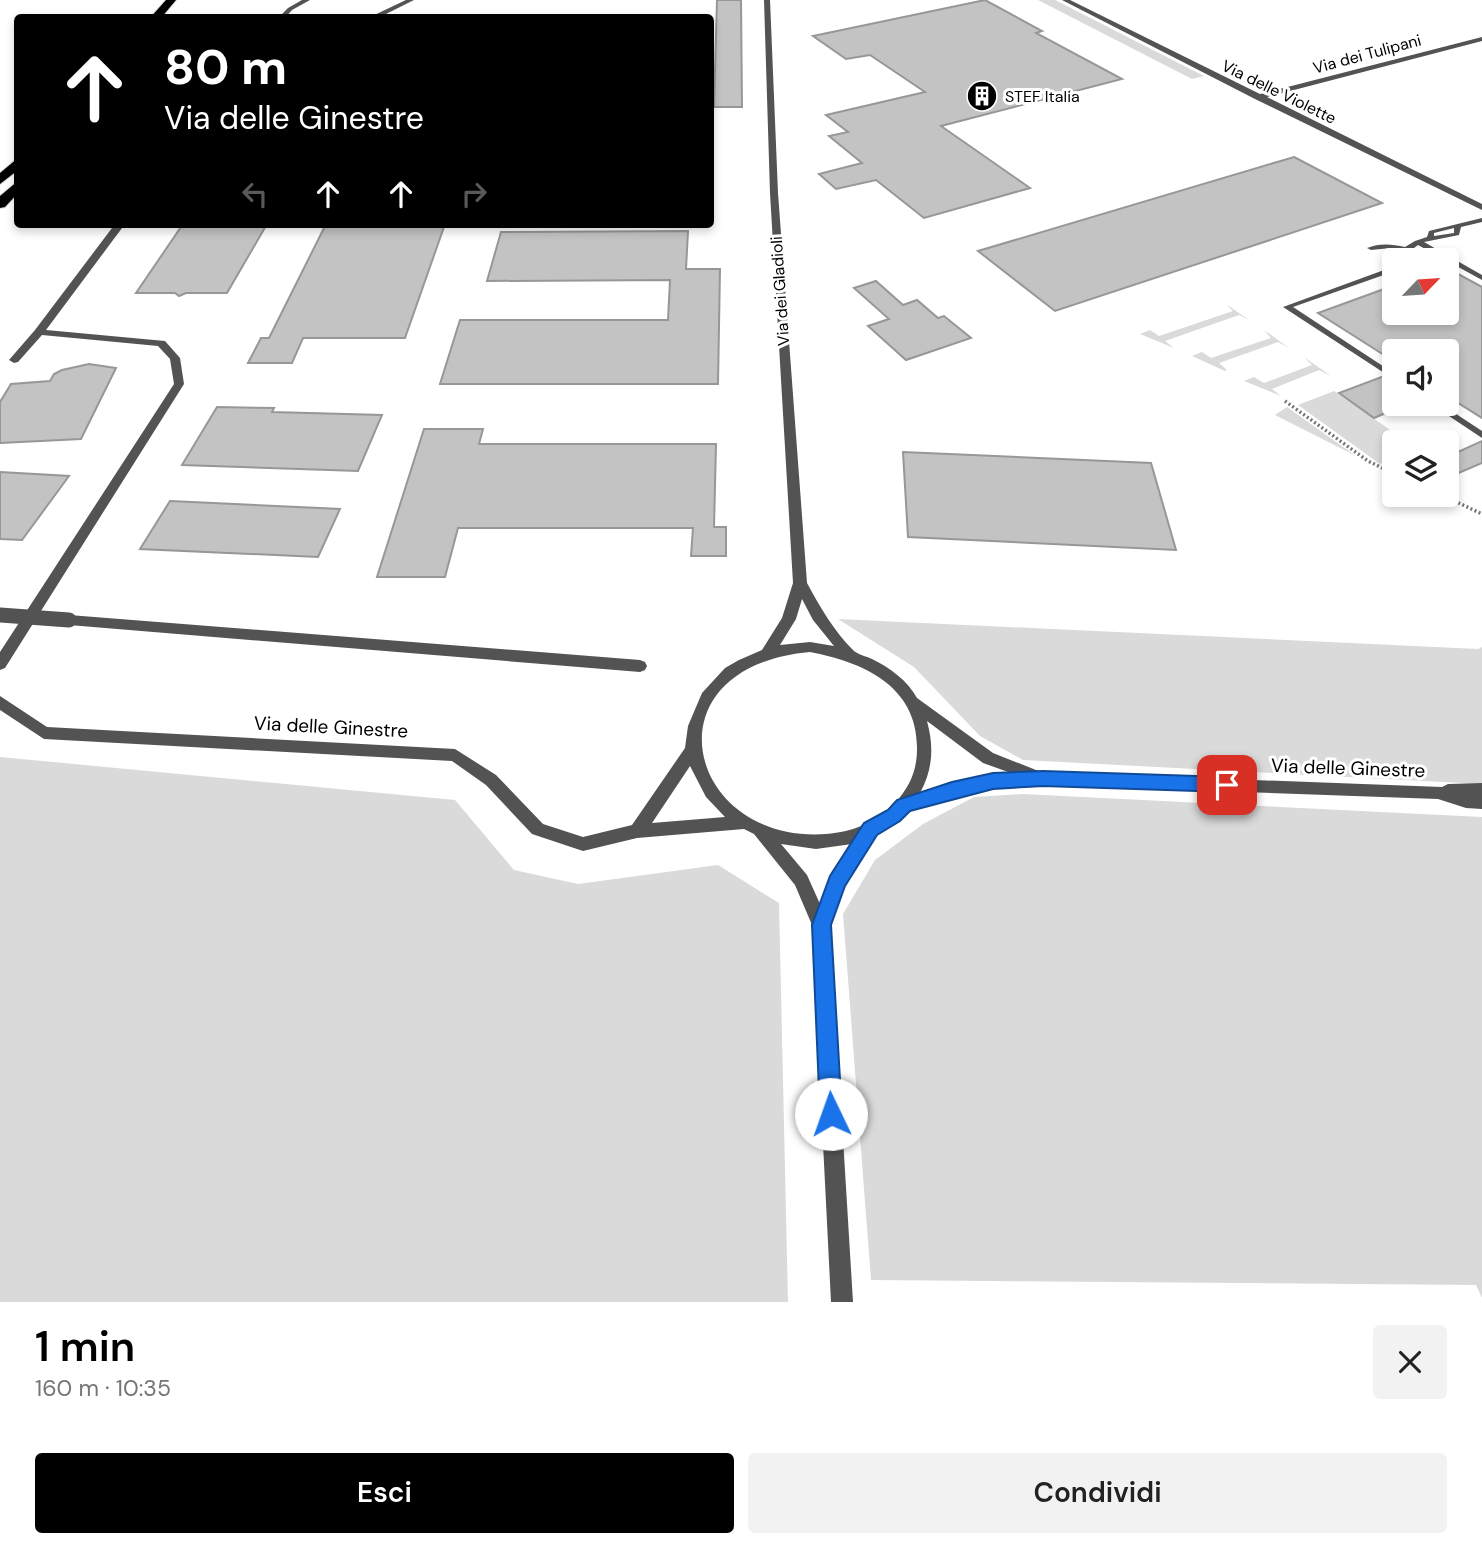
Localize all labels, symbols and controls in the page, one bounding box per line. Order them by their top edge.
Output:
street label: Via dei Tulipani [1311,29,1423,79]
text: 80 m [164,35,287,99]
icon: ahead [49,42,140,133]
street label: Via delle Violette [1218,55,1340,129]
building icon: STEF Italia [965,79,999,113]
place label: STEF Italia [1005,86,1080,107]
text: Via delle Ginestre [164,97,424,139]
icon: left [236,175,274,213]
icon: ahead [309,175,347,213]
icon: ahead [382,175,420,213]
icon: right [455,175,493,213]
street label: Via dei Gladioli [766,235,794,347]
north arrow [1382,248,1460,326]
map controls [1382,248,1459,507]
button: sound [1382,339,1459,416]
button: layers [1382,430,1459,507]
street label: Via delle Ginestre [253,710,409,744]
street label: Via delle Ginestre [1270,753,1426,783]
pin [1197,755,1257,815]
icon: arrive [1208,766,1246,804]
position arrow [794,1077,868,1151]
text: 1 min [35,1319,135,1374]
button: close [1373,1325,1447,1399]
text: 160 m · 10:35 [35,1373,171,1403]
button: Esci [35,1453,734,1533]
button: Condividi [748,1453,1447,1533]

